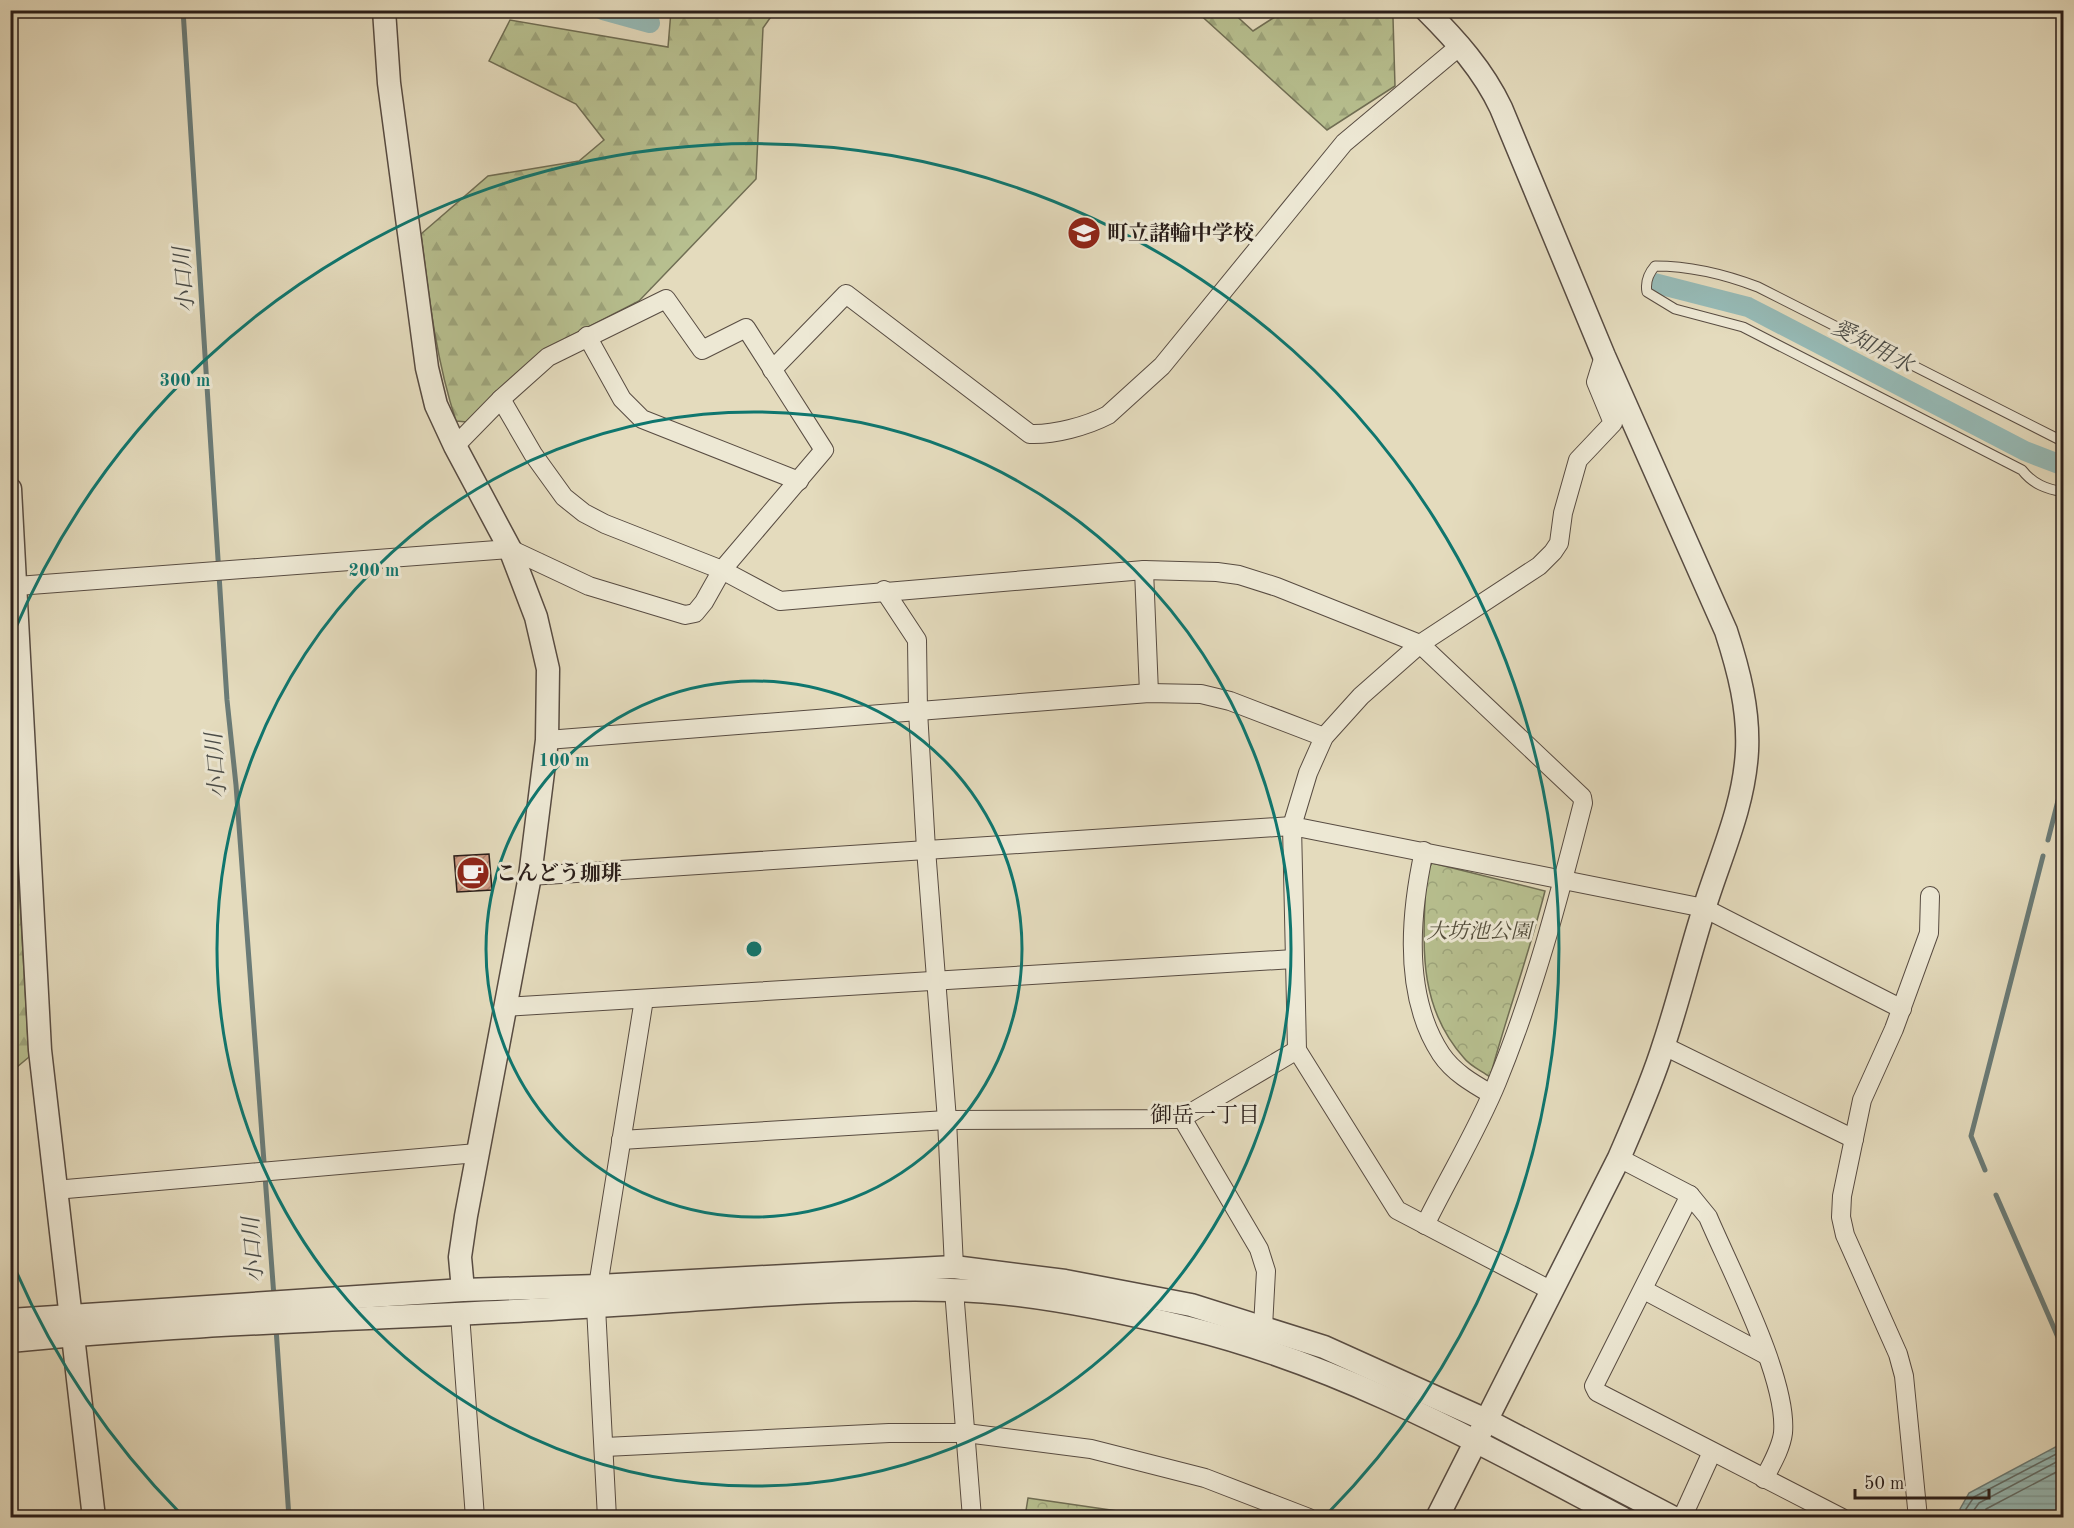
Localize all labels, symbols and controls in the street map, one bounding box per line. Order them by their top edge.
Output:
school or university icon: 町立諸輪中学校 [1066,215,1102,251]
place label: 町立諸輪中学校 [1107,222,1254,245]
water label: 小口川 [170,244,198,314]
water label: 愛知用水 [1828,315,1919,378]
text: 300 m [160,372,210,390]
text: 200 m [349,562,399,580]
water label: 小口川 [202,730,230,800]
text: 100 m [539,752,589,770]
cafe icon: こんどう珈琲 [455,855,491,891]
place label: こんどう珈琲 [496,862,622,885]
park label: 大坊池公園 [1427,920,1534,943]
centre of rings [744,939,764,959]
district label: 御岳一丁目 [1150,1103,1260,1127]
water label: 小口川 [239,1214,267,1284]
scale bar [1855,1462,1988,1500]
text: 50 m [1864,1475,1904,1493]

